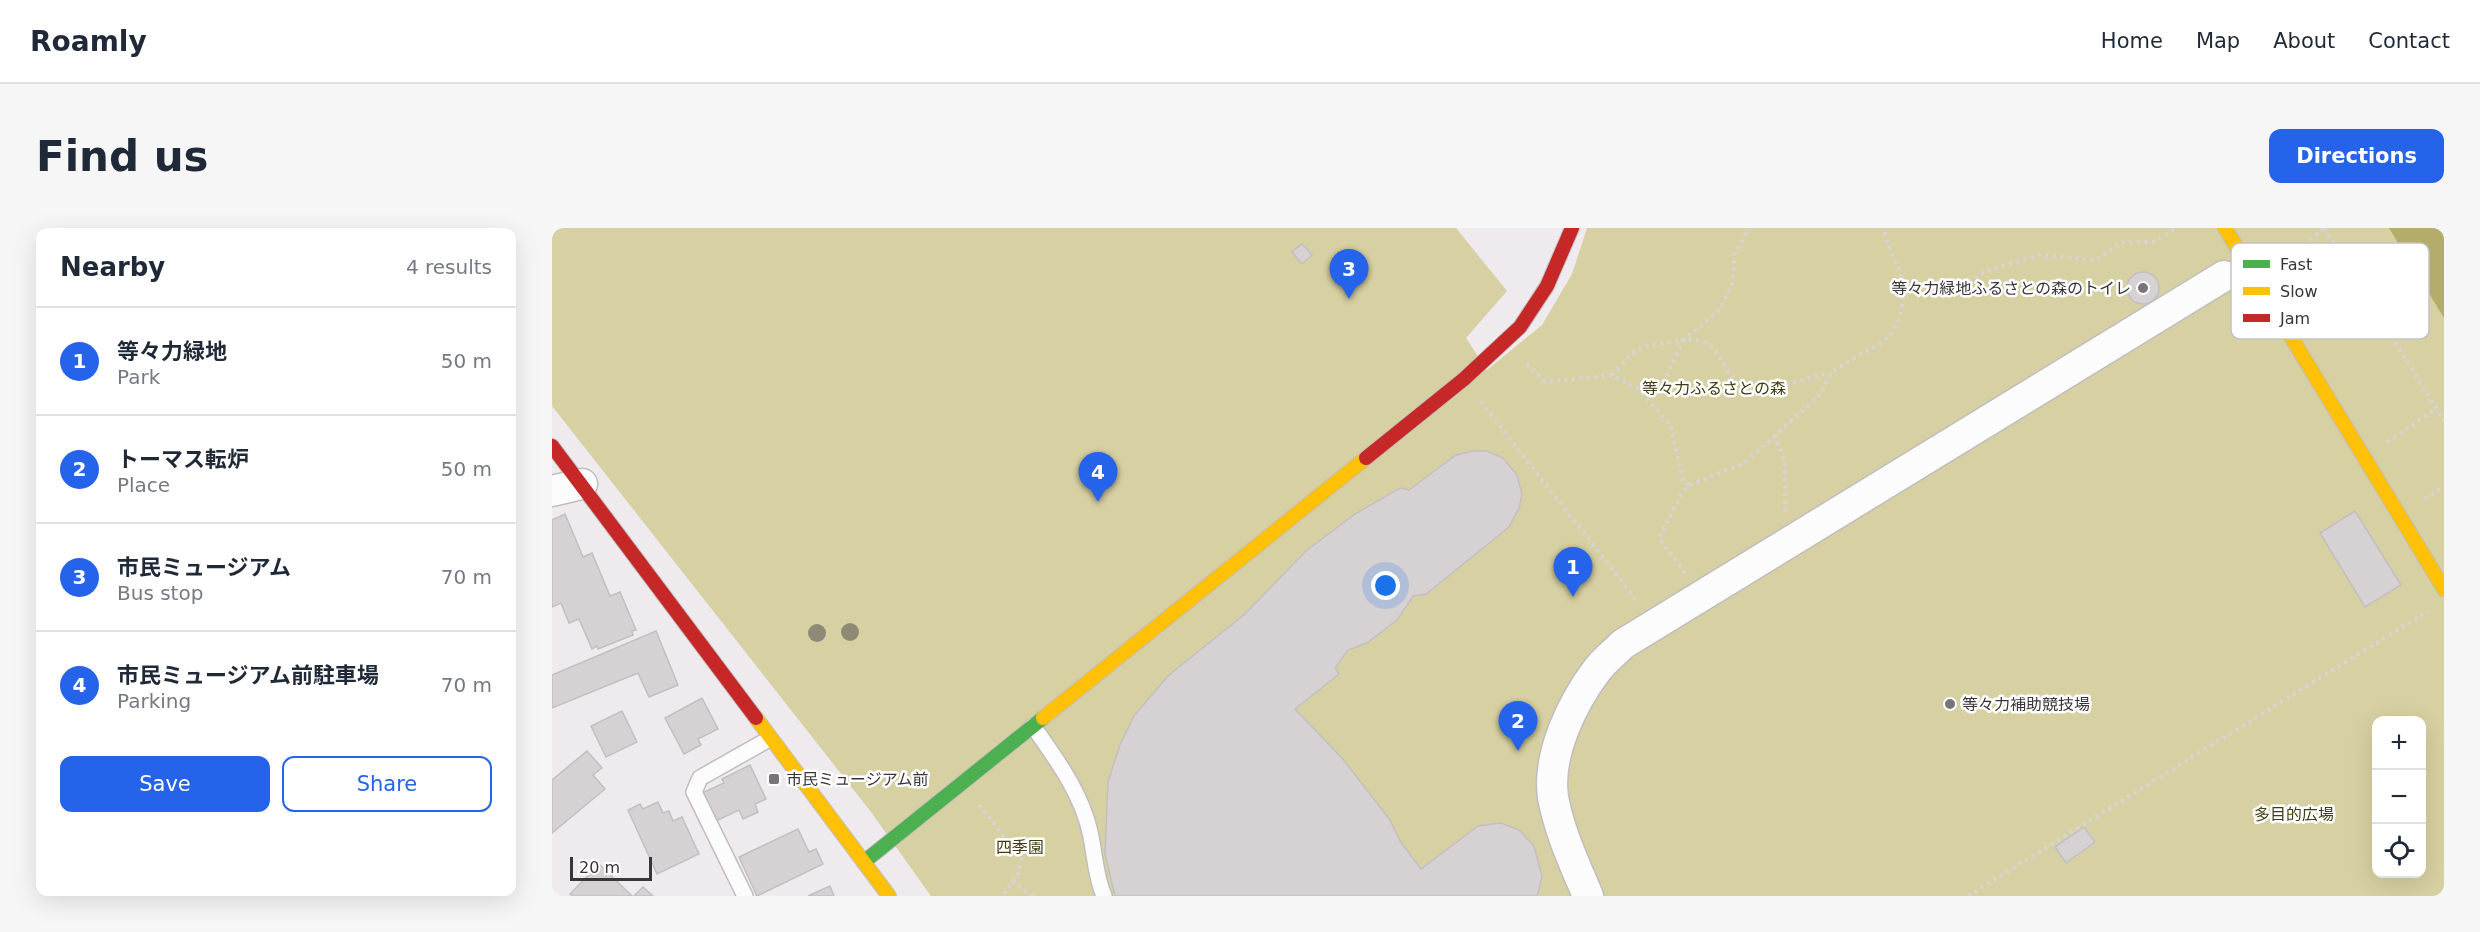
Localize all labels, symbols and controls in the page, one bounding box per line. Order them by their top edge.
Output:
text: Roamly [30,25,147,58]
text: Home [2101,29,2163,53]
text: Map [2196,29,2240,53]
text: About [2273,29,2335,53]
text: Contact [2368,29,2450,53]
button: Directions [2269,129,2444,183]
text: Find us [36,132,209,181]
legend [2231,243,2429,339]
pin: 3 [1330,250,1368,299]
text: Nearby [60,252,165,282]
text: 4 results [406,255,492,279]
text: Fast [2280,255,2312,274]
place label: 等々力緑地ふるさとの森のトイレ [1891,279,2131,298]
marker: 等々力緑地ふるさとの森のトイレ [2136,281,2150,295]
text: Slow [2280,282,2317,301]
text: Jam [2279,309,2310,328]
text: 等々力緑地 [117,339,227,364]
text: 1 [73,349,86,373]
text: 50 m [441,349,492,373]
text: Park [117,365,160,389]
park label: 等々力ふるさとの森 [1642,379,1786,398]
text: トーマス転炉 [117,447,249,472]
pin: 4 [1078,452,1118,502]
text: 2 [73,457,86,481]
text: 50 m [441,457,492,481]
text: Place [117,473,170,497]
pin: 1 [1554,548,1592,597]
text: 市民ミュージアム [117,555,291,580]
text: 3 [73,565,86,589]
text: 70 m [441,565,492,589]
your location [1371,571,1400,600]
text: Bus stop [117,581,203,605]
text: 市民ミュージアム前駐車場 [117,663,379,688]
text: 4 [73,673,86,697]
text: 70 m [441,673,492,697]
text: Parking [117,689,191,713]
place label: 等々力補助競技場 [1962,695,2090,714]
marker: 等々力補助競技場 [1943,697,1957,711]
pin: 2 [1498,702,1538,751]
map controls [2372,716,2426,878]
button: + [2372,716,2426,770]
button: Save [60,756,270,812]
button: Share [282,756,492,812]
place label: 市民ミュージアム前 [786,770,929,789]
button: − [2372,770,2426,824]
marker: 市民ミュージアム前 [767,772,781,786]
park label: 多目的広場 [2254,805,2334,824]
button: locate [2372,824,2426,878]
park label: 四季園 [996,838,1044,857]
scale bar [570,854,652,882]
text: 20 m [579,858,620,877]

